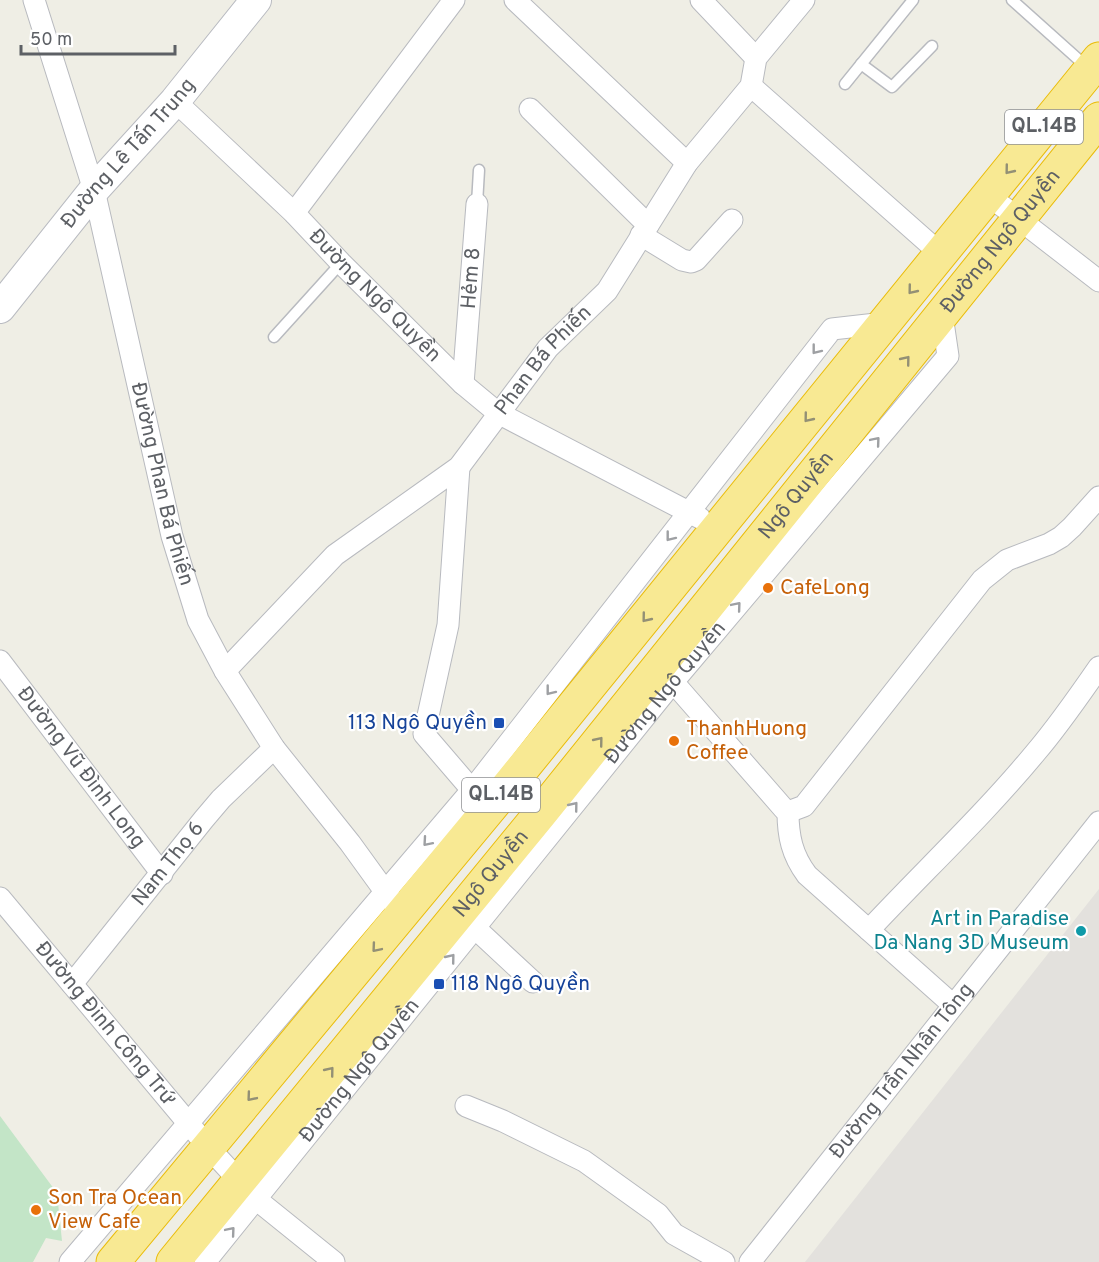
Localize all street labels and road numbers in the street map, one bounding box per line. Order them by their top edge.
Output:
street label: Đường Lê Tấn Trung [55,73,201,234]
road number: QL.14B [1005,110,1083,144]
street label: Đường Ngô Quyền [934,164,1067,319]
street label: Đường Ngô Quyền [303,223,447,368]
street label: Hẻm 8 [455,246,487,310]
street label: Phan Bá Phiến [489,299,598,421]
street label: Đường Phan Bá Phiến [124,380,200,589]
street label: Ngô Quyền [753,446,840,545]
street label: Đường Ngô Quyền [598,616,732,770]
street label: Đường Vũ Đình Long [11,681,151,854]
road number: QL.14B [462,778,540,812]
street label: Nam Thọ 6 [126,816,210,912]
street label: Ngô Quyền [447,824,535,923]
street label: Đường Đinh Công Trứ [29,936,182,1112]
street label: Đường Trần Nhân Tông [823,977,980,1164]
street label: Đường Ngô Quyền [293,993,426,1148]

